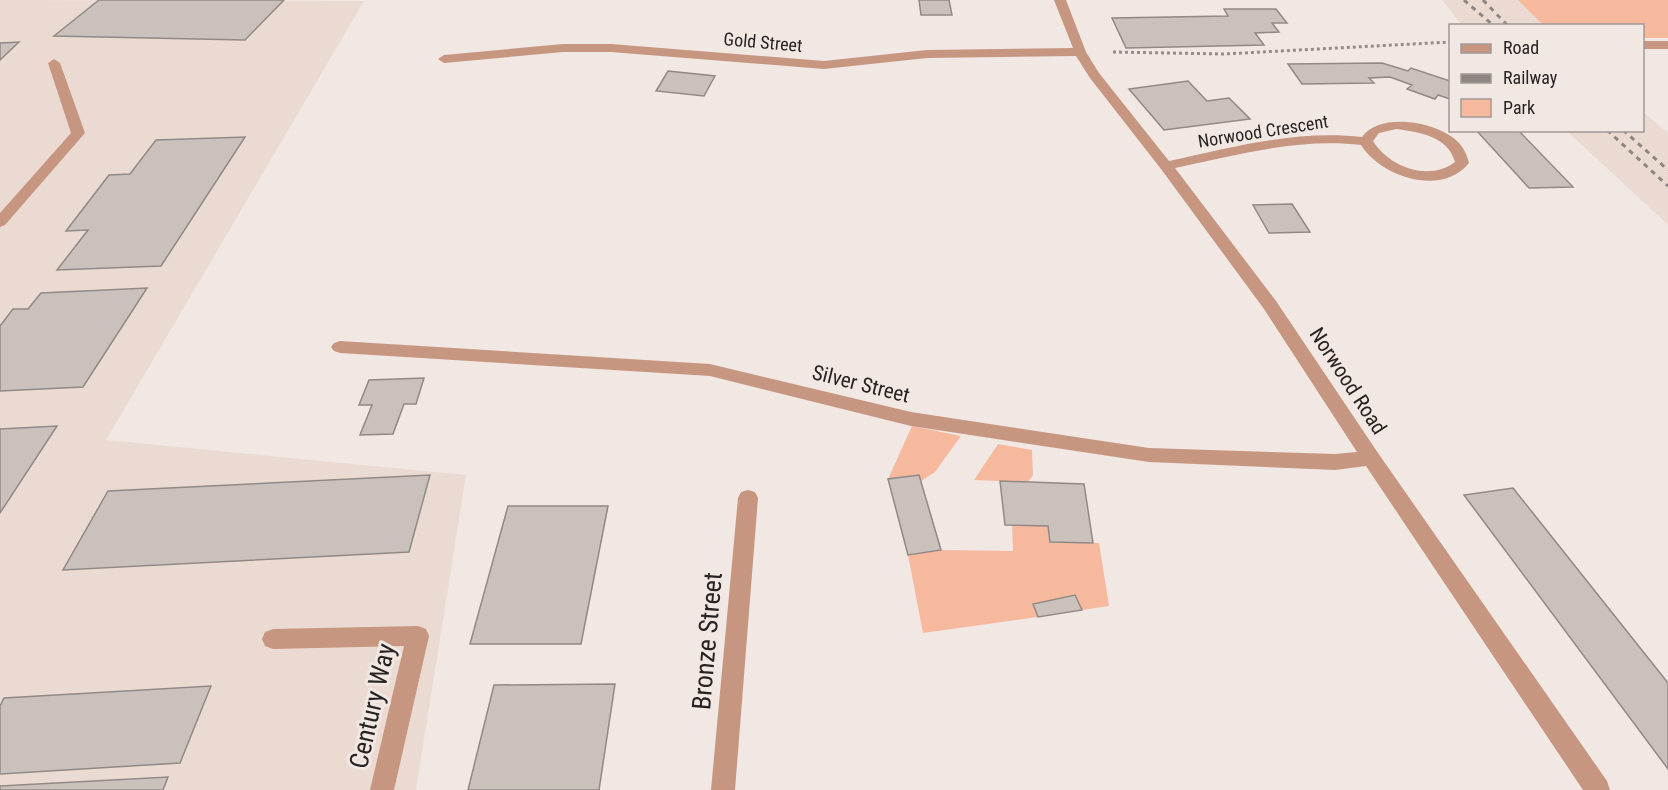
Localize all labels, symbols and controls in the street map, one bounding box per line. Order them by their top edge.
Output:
legend [1449,24,1644,132]
street label: Gold Street [723,28,803,56]
text: Road [1503,37,1539,58]
text: Railway [1503,67,1558,88]
text: Park [1503,97,1535,118]
street label: Norwood Crescent [1196,110,1330,152]
street label: Norwood Road [1305,323,1391,439]
street label: Silver Street [810,360,912,408]
street label: Bronze Street [686,571,728,711]
street label: Century Way [343,640,401,771]

